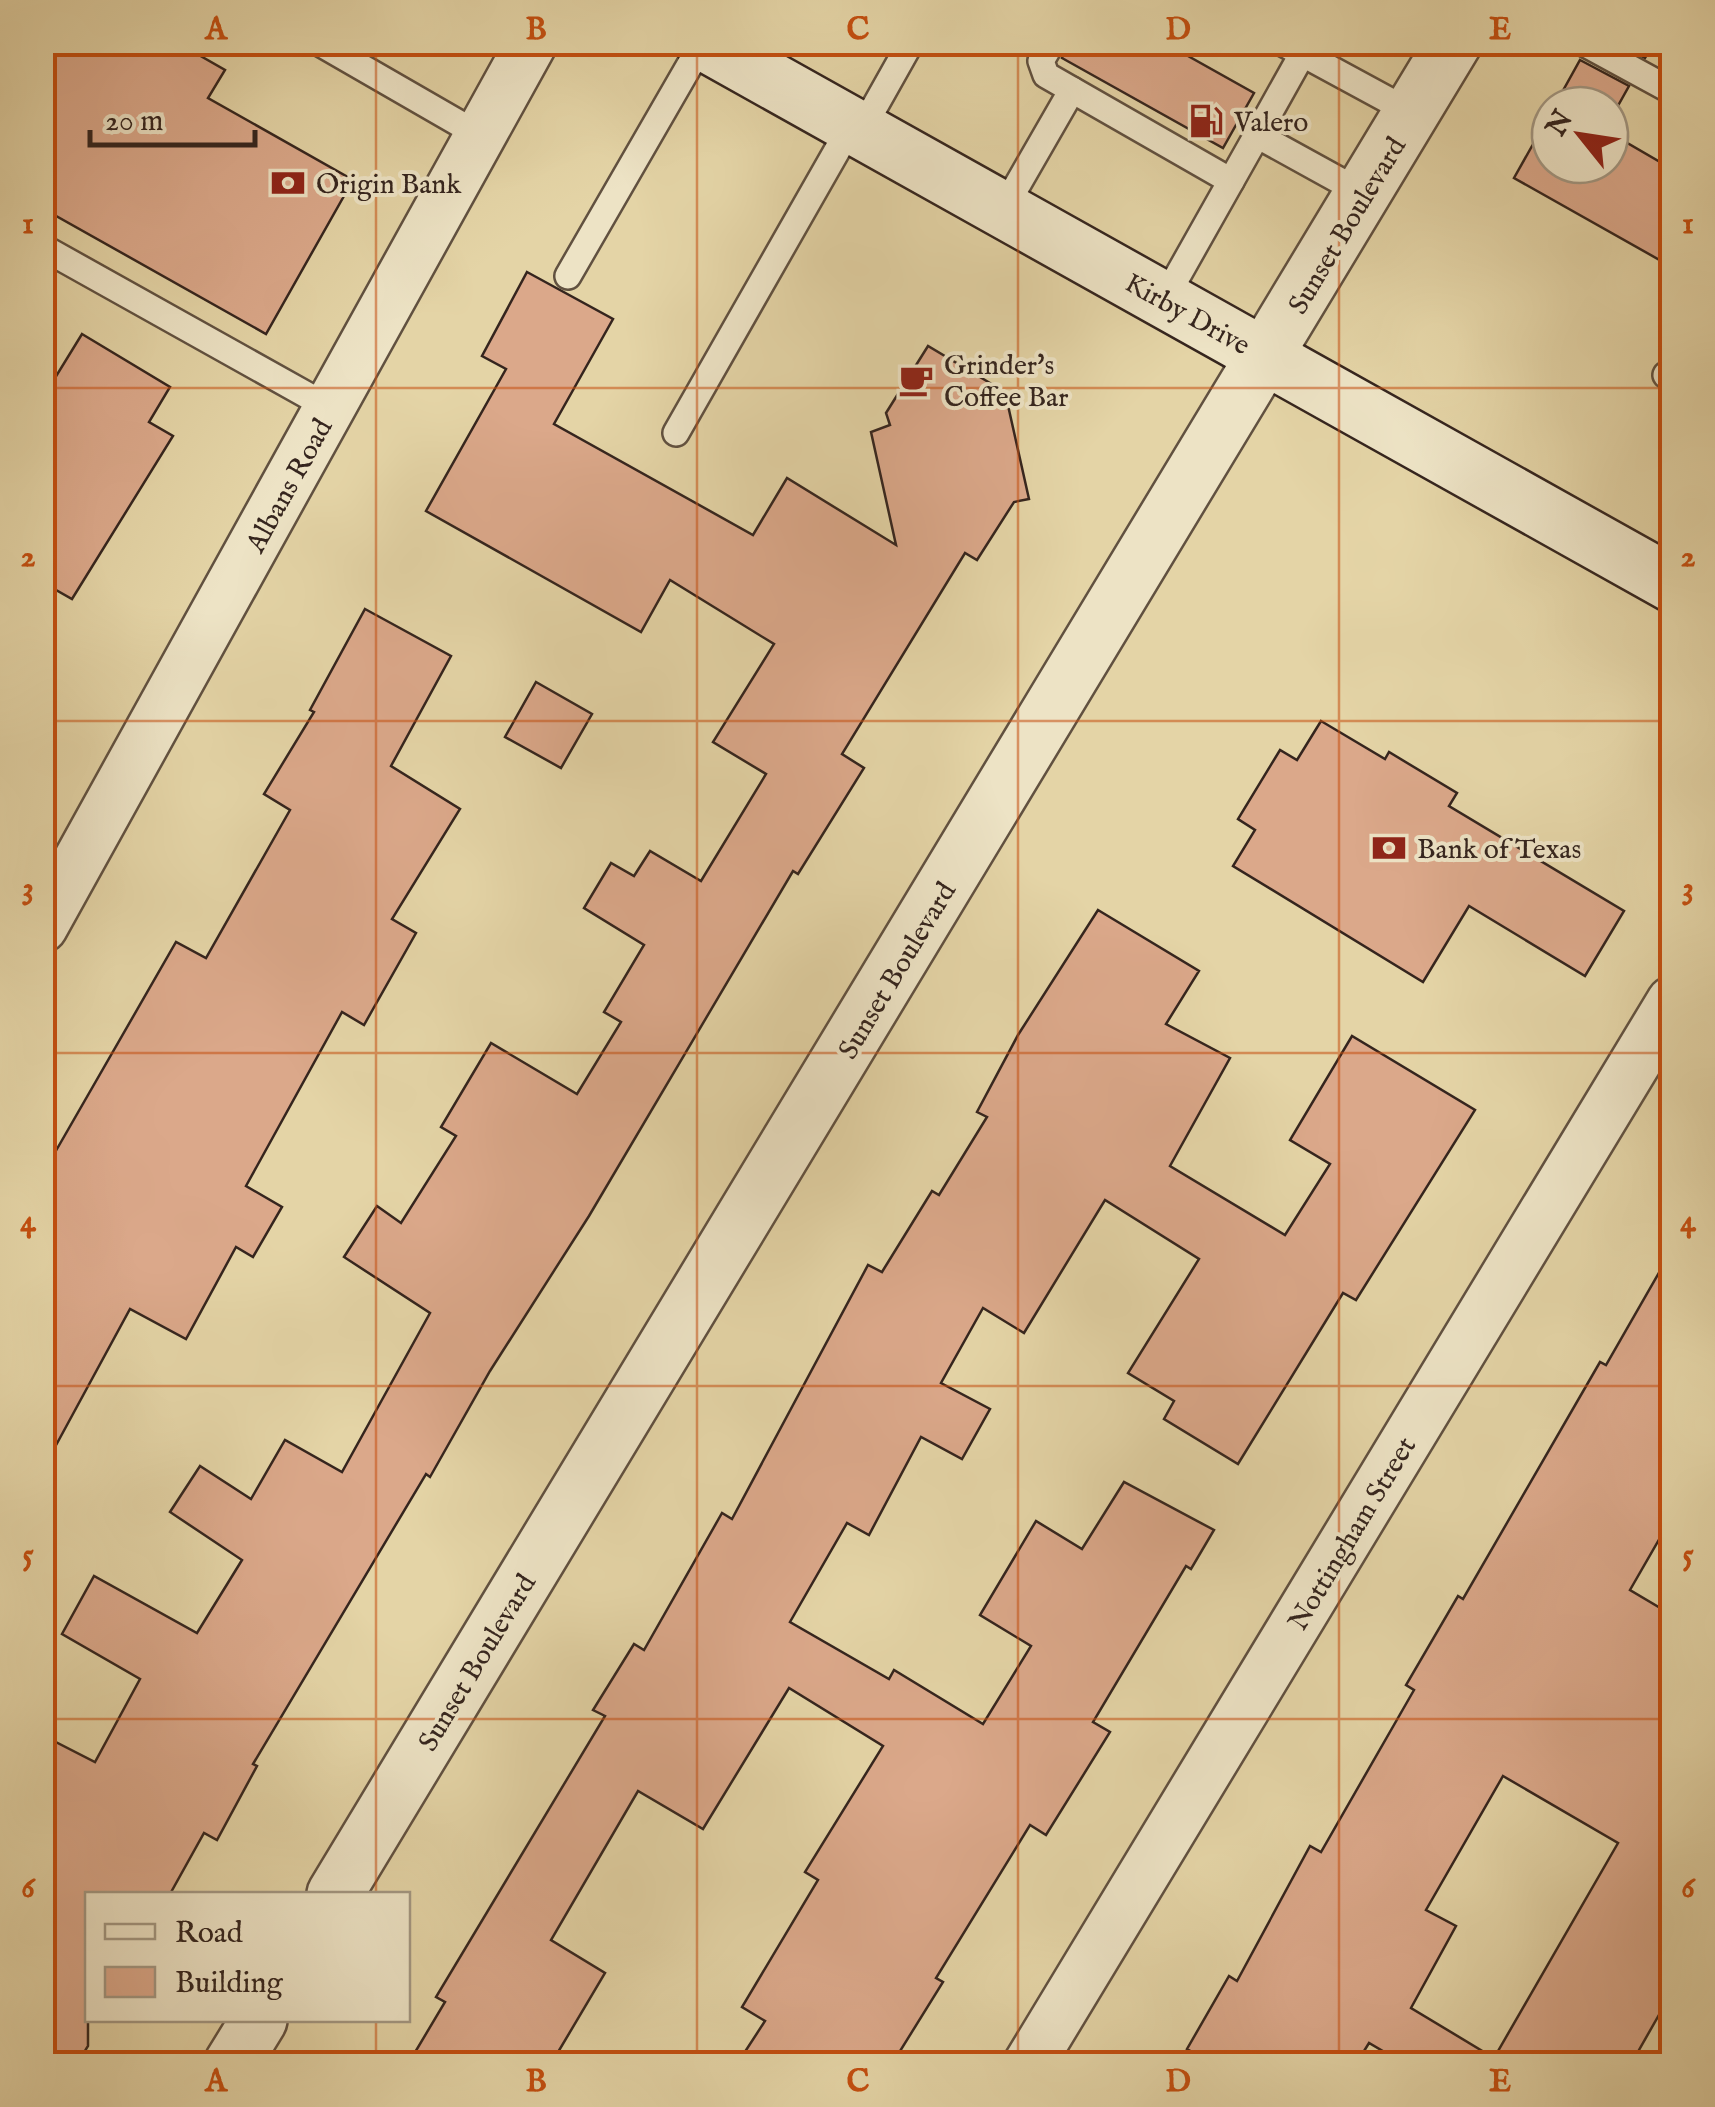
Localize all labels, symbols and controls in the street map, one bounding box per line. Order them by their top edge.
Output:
text: A [203,10,228,51]
text: B [525,10,547,51]
text: C [847,10,870,51]
text: D [1165,10,1191,51]
text: E [1489,10,1511,51]
scale bar [90,85,255,147]
north arrow [1530,85,1630,185]
fuel station icon: Valero [1187,102,1225,140]
text: 20 m [105,103,164,141]
text: N [1539,105,1582,144]
place label: Valero [1233,106,1308,141]
street label: Sunset Boulevard [1282,131,1415,321]
bank icon: Origin Bank [269,164,307,202]
place label: Origin Bank [316,168,462,203]
text: 1 [22,204,34,245]
text: 1 [1682,204,1694,245]
street label: Kirby Drive [1118,266,1256,364]
place label: Grinder's Coffee Bar [944,349,1068,416]
cafe icon: Grinder's Coffee Bar [897,361,935,399]
street label: Albans Road [239,413,341,560]
text: 2 [20,537,36,578]
text: 2 [1680,537,1696,578]
bank icon: Bank of Texas [1370,829,1408,867]
place label: Bank of Texas [1417,833,1581,868]
text: 3 [22,869,34,910]
text: 3 [1682,869,1694,910]
street label: Sunset Boulevard [832,876,965,1066]
text: 4 [20,1202,36,1243]
text: 4 [1680,1202,1696,1243]
street label: Nottingham Street [1282,1431,1425,1637]
text: 5 [22,1535,34,1576]
text: 5 [1682,1535,1694,1576]
street label: Sunset Boulevard [412,1568,545,1758]
text: 6 [21,1868,36,1909]
text: 6 [1681,1868,1696,1909]
legend [85,1892,410,2022]
text: Road [175,1915,244,1953]
text: Building [175,1965,284,2003]
text: A [203,2062,228,2103]
text: B [525,2062,547,2103]
text: C [847,2062,870,2103]
text: D [1165,2062,1191,2103]
text: E [1489,2062,1511,2103]

